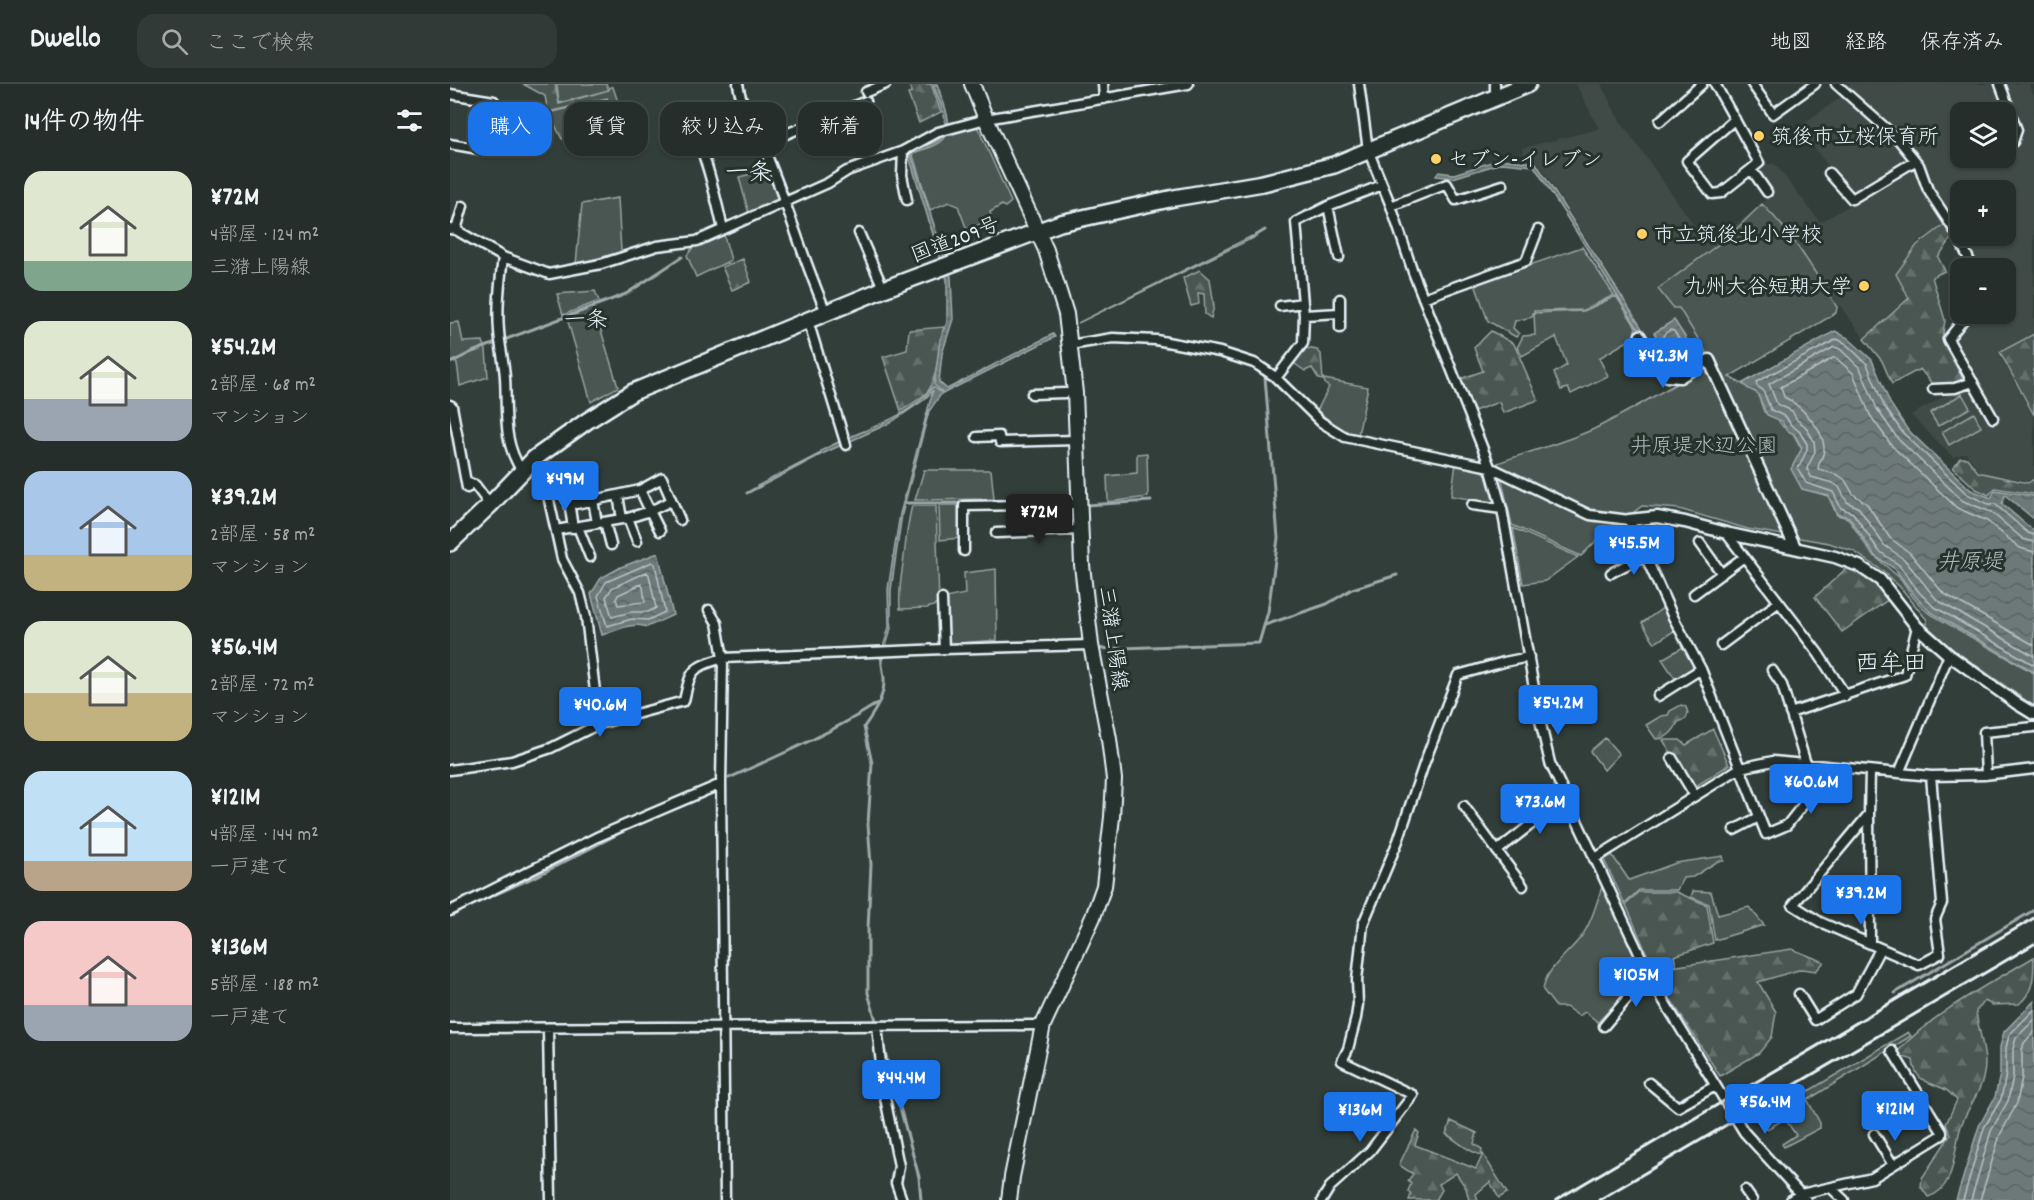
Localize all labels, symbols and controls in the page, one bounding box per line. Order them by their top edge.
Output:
search box [137,14,557,68]
text: Dwello [30,21,101,61]
icon: search [158,25,191,58]
text: ここで検索 [206,29,316,60]
text: 地図 [1770,29,1812,59]
text: 経路 [1845,29,1887,59]
text: 保存済み [1920,29,2004,59]
chip: 購入 [468,102,552,156]
chip: 賃貸 [564,102,648,156]
chip: 絞り込み [660,102,786,156]
chip: 新着 [798,102,882,156]
map controls [1950,102,2016,324]
button: layers [1950,102,2016,168]
icon: filters [393,104,426,137]
text: 14件の物件 [24,105,144,142]
place label: 筑後市立桜保育所 [1771,124,1939,154]
marker: 筑後市立桜保育所 [1752,129,1766,143]
place label: セブン-イレブン [1448,147,1602,177]
marker: セブン-イレブン [1429,152,1443,166]
district label: 一条 [725,157,773,191]
text: ¥72M [210,180,259,217]
button: + [1950,180,2016,246]
icon: home [72,195,144,267]
street label: 国道209号 [907,211,1005,273]
text: 4部屋 · 124 m² [210,222,319,250]
place label: 市立筑後北小学校 [1654,222,1822,252]
marker: 市立筑後北小学校 [1635,227,1649,241]
text: 三潴上陽線 [210,255,310,283]
button: − [1950,258,2016,324]
place label: 九州大谷短期大学 [1684,274,1852,304]
marker: 九州大谷短期大学 [1857,279,1871,293]
district label: 一条 [564,306,608,337]
text: ¥54.2M [210,330,276,367]
pin: ¥42.3M [1614,338,1712,389]
text: ¥42.3M [1638,343,1688,371]
icon: home [72,345,144,417]
text: 2部屋 · 68 m² [210,372,316,400]
text: マンション [210,405,309,433]
park label: 井原堤水辺公園 [1631,433,1778,463]
pin: ¥49M [529,461,601,512]
text: ¥49M [546,466,584,494]
text: ¥39.2M [210,480,277,517]
pin: ¥72M [1003,494,1075,545]
icon: home [72,495,144,567]
text: ¥72M [1020,499,1058,527]
text: 2部屋 · 58 m² [210,522,315,550]
pin: ¥45.5M [1585,525,1683,576]
text: ¥45.5M [1608,530,1660,558]
water label: 井原堤 [1937,548,2004,579]
text: マンション [210,555,309,583]
street label: 三潴上陽線 [1089,584,1133,692]
text: ¥56.4M [210,630,278,667]
icon: home [72,645,144,717]
district label: 西牟田 [1855,648,1927,682]
text: 2部屋 · 72 m² [210,672,314,700]
pin: ¥54.2M [1509,685,1607,736]
pin: ¥40.6M [551,687,649,738]
text: ¥54.2M [1532,690,1584,718]
text: ¥40.6M [573,692,627,720]
text: マンション [210,705,309,733]
pin: ¥60.6M [1762,764,1860,815]
text: ¥60.6M [1783,769,1839,797]
text: ¥121M [210,780,261,817]
pin: ¥73.6M [1491,784,1589,835]
text: ¥73.6M [1514,789,1566,817]
icon: home [72,795,144,867]
text: 4部屋 · 144 m² [210,822,319,850]
text: 一戸建て [210,855,290,883]
pin: ¥39.2M [1812,875,1910,926]
text: ¥39.2M [1835,880,1887,908]
text: ¥136M [210,930,268,967]
icon: home [72,945,144,1017]
pin: ¥105M [1594,957,1678,1008]
text: ¥105M [1613,962,1659,990]
text: 5部屋 · 188 m² [210,972,319,1000]
text: 一戸建て [210,1005,290,1033]
pin: ¥44.4M [852,1060,950,1111]
text: ¥44.4M [876,1065,926,1093]
pin: ¥56.4M [1716,1084,1814,1135]
text: ¥56.4M [1739,1089,1791,1117]
pin: ¥121M [1853,1091,1937,1142]
pin: ¥136M [1318,1092,1402,1143]
text: ¥121M [1876,1096,1914,1124]
text: ¥136M [1338,1097,1382,1125]

